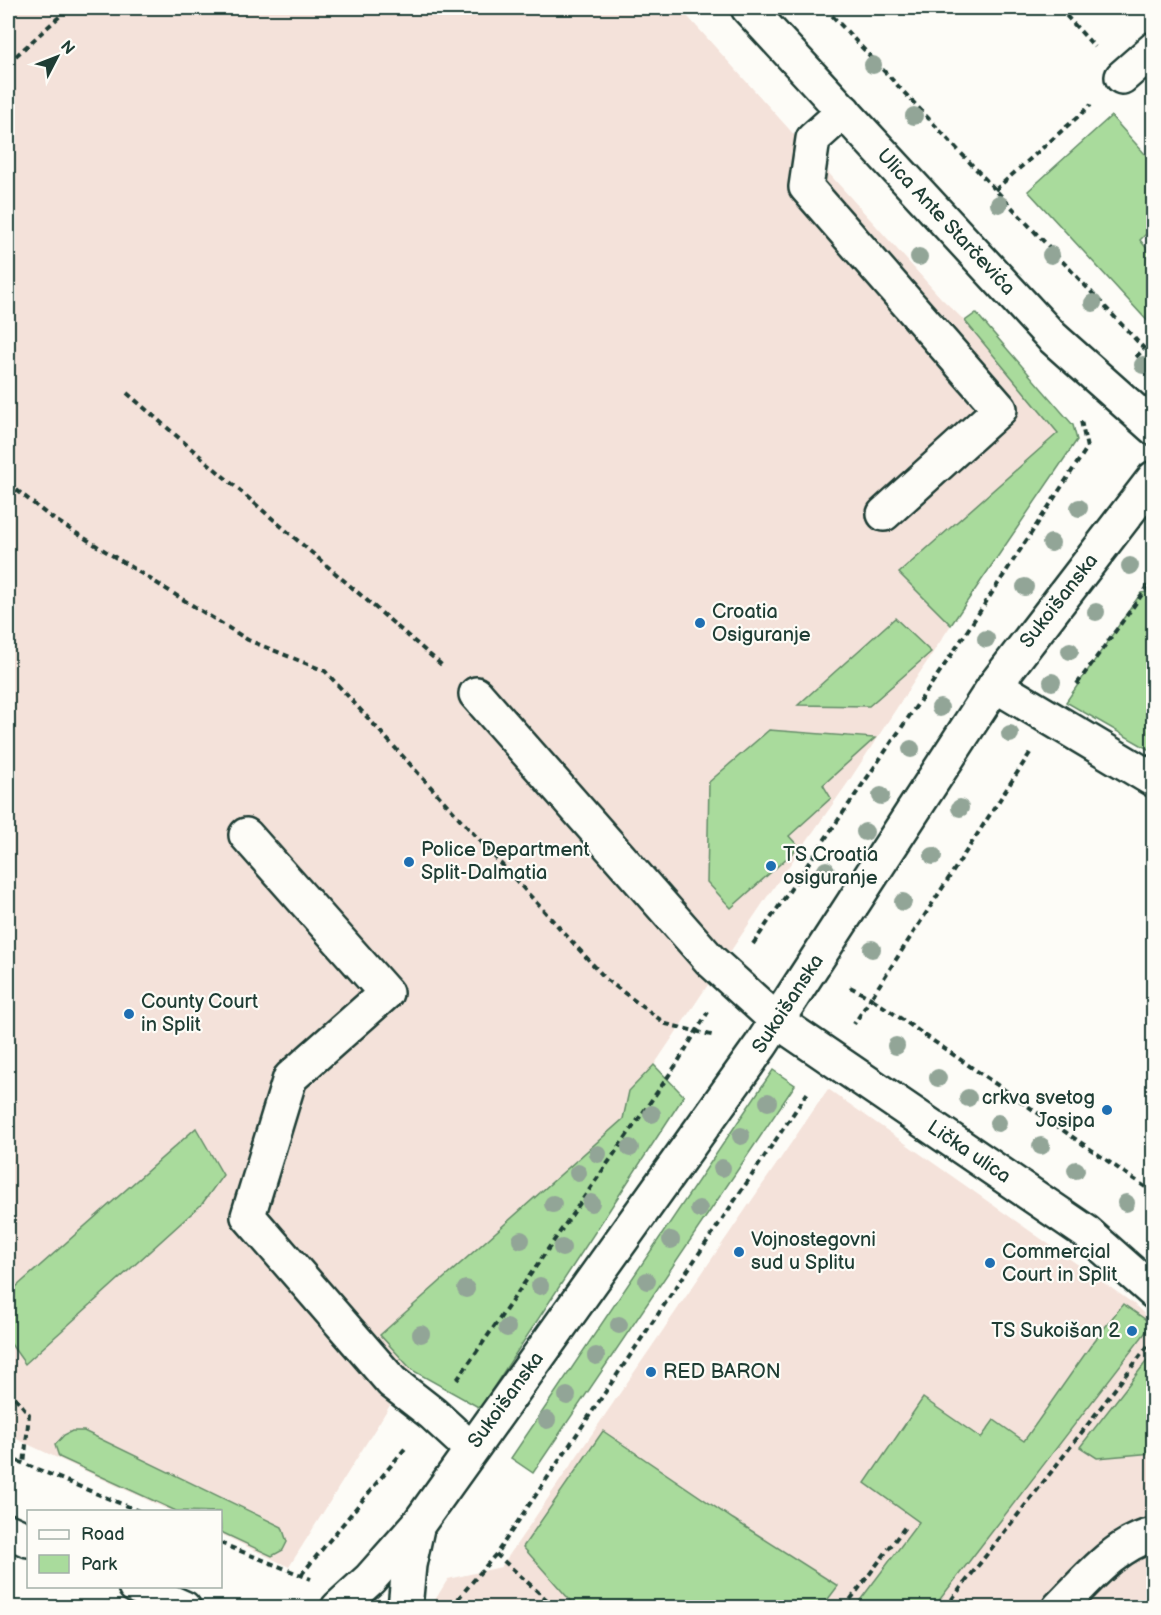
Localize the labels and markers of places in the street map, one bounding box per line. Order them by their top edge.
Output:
place label: Croatia Osiguranje [712,600,811,647]
marker: Croatia Osiguranje [693,616,707,630]
place label: Police Department Split-Dalmatia [421,838,590,885]
place label: TS Croatia osiguranje [783,843,878,890]
marker: Police Department Split-Dalmatia [402,855,416,869]
marker: TS Croatia osiguranje [764,859,778,873]
place label: County Court in Split [141,990,258,1037]
marker: County Court in Split [122,1007,136,1021]
place label: crkva svetog Josipa [982,1086,1095,1133]
marker: crkva svetog Josipa [1100,1103,1114,1117]
place label: Vojnostegovni sud u Splitu [751,1228,876,1275]
place label: Commercial Court in Split [1002,1240,1117,1287]
marker: Vojnostegovni sud u Splitu [732,1245,746,1259]
marker: Commercial Court in Split [983,1256,997,1270]
place label: TS Sukoišan 2 [991,1319,1120,1343]
marker: TS Sukoišan 2 [1125,1324,1139,1338]
place label: RED BARON [663,1360,781,1384]
marker: RED BARON [644,1365,658,1379]

